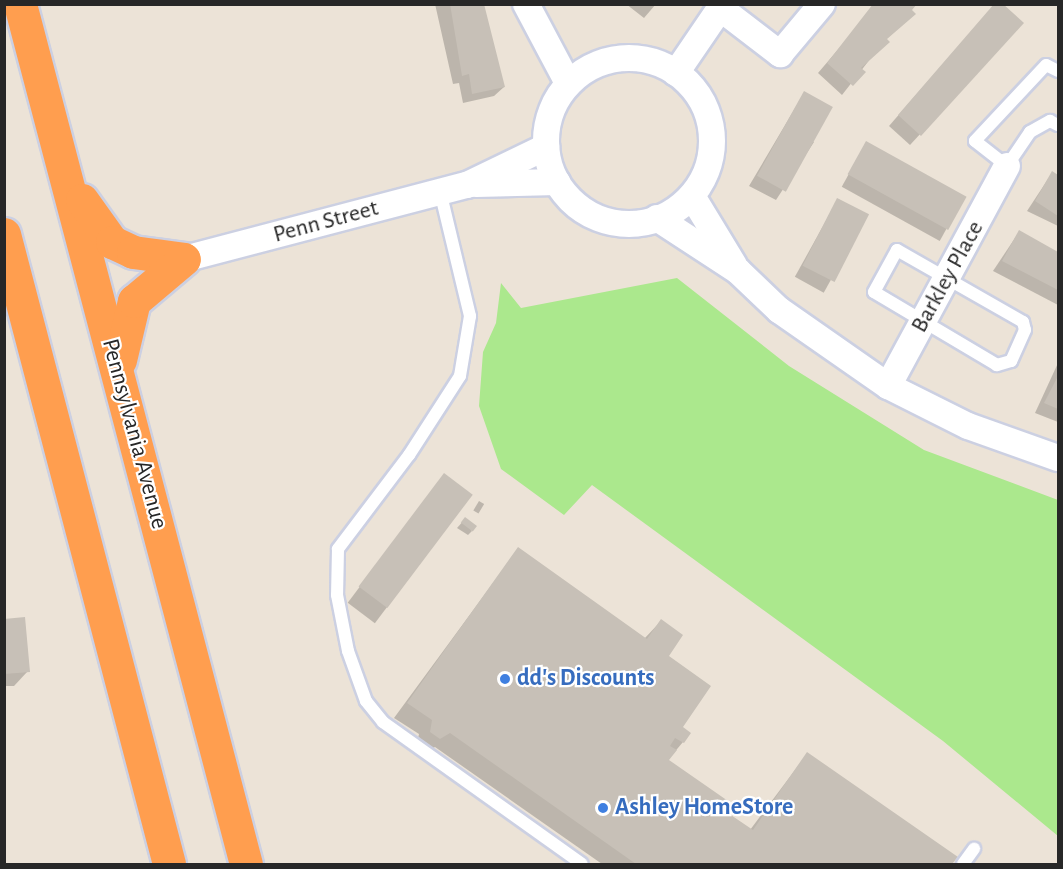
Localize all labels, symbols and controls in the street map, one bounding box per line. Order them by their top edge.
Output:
street label: Penn Street [270,194,382,250]
street label: Barkley Place [905,216,991,338]
street label: Pennsylvania Avenue [95,336,173,532]
place label: dd's Discounts [517,665,654,693]
marker: dd's Discounts [498,672,512,686]
place label: Ashley HomeStore [615,794,793,822]
marker: Ashley HomeStore [596,801,610,815]

